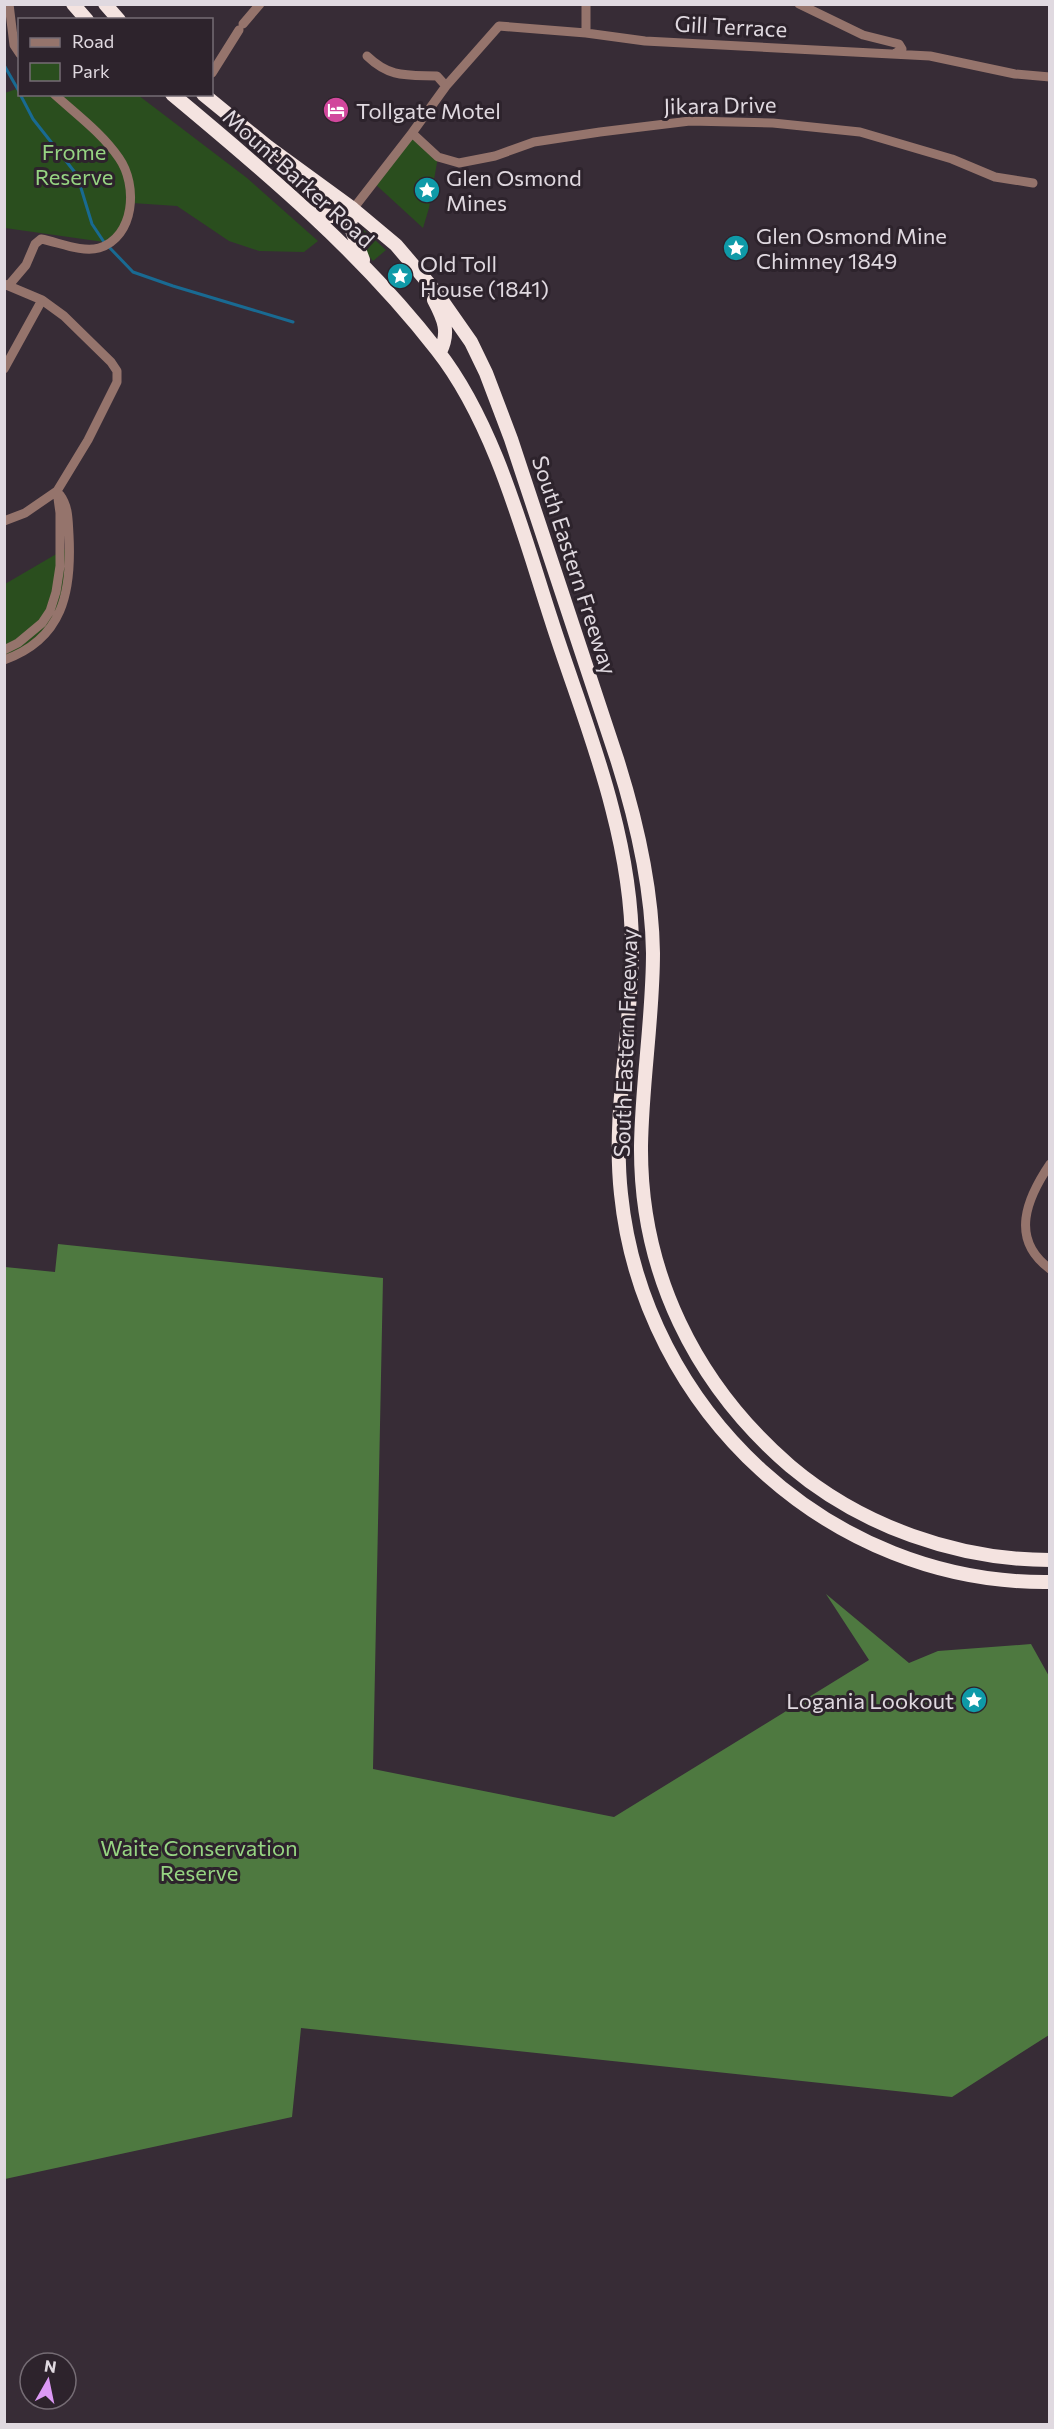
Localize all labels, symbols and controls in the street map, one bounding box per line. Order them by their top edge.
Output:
street label: Gill Terrace [674,10,788,42]
legend [18,18,213,96]
text: Road [72,30,114,52]
text: Park [72,60,110,82]
street label: Jikara Drive [663,91,777,119]
hotel icon: Tollgate Motel [321,95,351,125]
place label: Tollgate Motel [356,97,501,124]
street label: Mount Barker Road [218,103,380,253]
park label: Frome Reserve [35,138,113,190]
place label: Glen Osmond Mines [446,164,582,216]
place icon: Glen Osmond Mines [412,175,442,205]
place label: Glen Osmond Mine Chimney 1849 [756,222,947,274]
place icon: Glen Osmond Mine Chimney 1849 [721,233,751,263]
place label: Old Toll House (1841) [420,250,549,302]
place icon: Old Toll House (1841) [385,261,415,291]
street label: South Eastern Freeway [527,452,623,678]
street label: South Eastern Freeway [608,928,642,1158]
place icon: Logania Lookout [959,1685,989,1715]
place label: Logania Lookout [786,1687,954,1714]
park label: Waite Conservation Reserve [100,1834,298,1886]
north arrow [18,2351,78,2411]
text: N [43,2355,58,2376]

